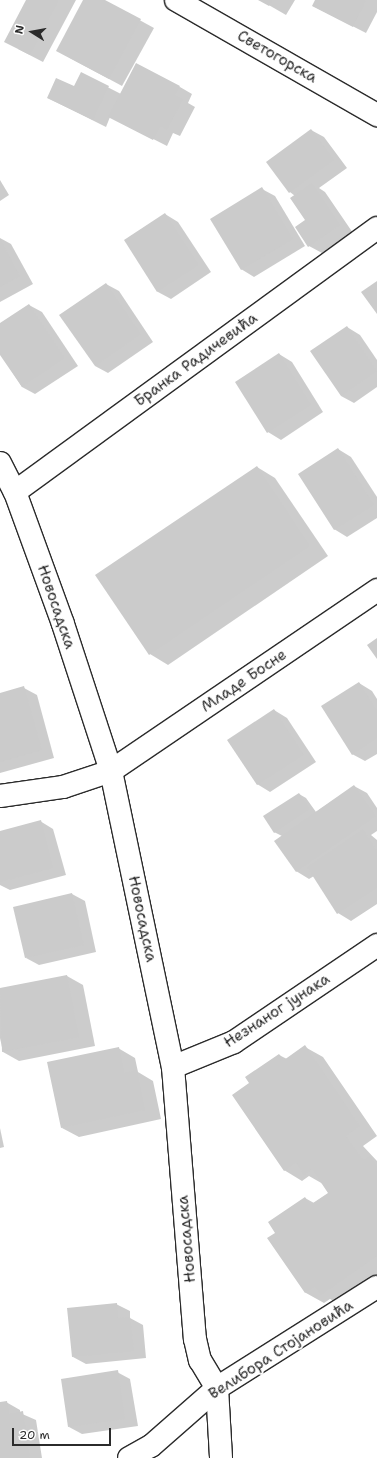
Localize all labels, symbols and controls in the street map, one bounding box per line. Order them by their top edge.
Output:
north arrow [12,12,52,52]
text: N [12,24,28,35]
street label: Светогорска [234,27,320,87]
street label: Бранка Радичевића [131,309,261,411]
street label: Новосадска [33,563,79,651]
street label: Младе Босне [198,646,290,716]
street label: Новосадска [124,874,160,964]
street label: Незнаног јунака [221,970,333,1052]
street label: Новосадска [174,1195,200,1283]
street label: Велибора Стојановића [206,1297,356,1403]
scale bar [14,1420,113,1446]
text: 20 m [19,1427,50,1443]

